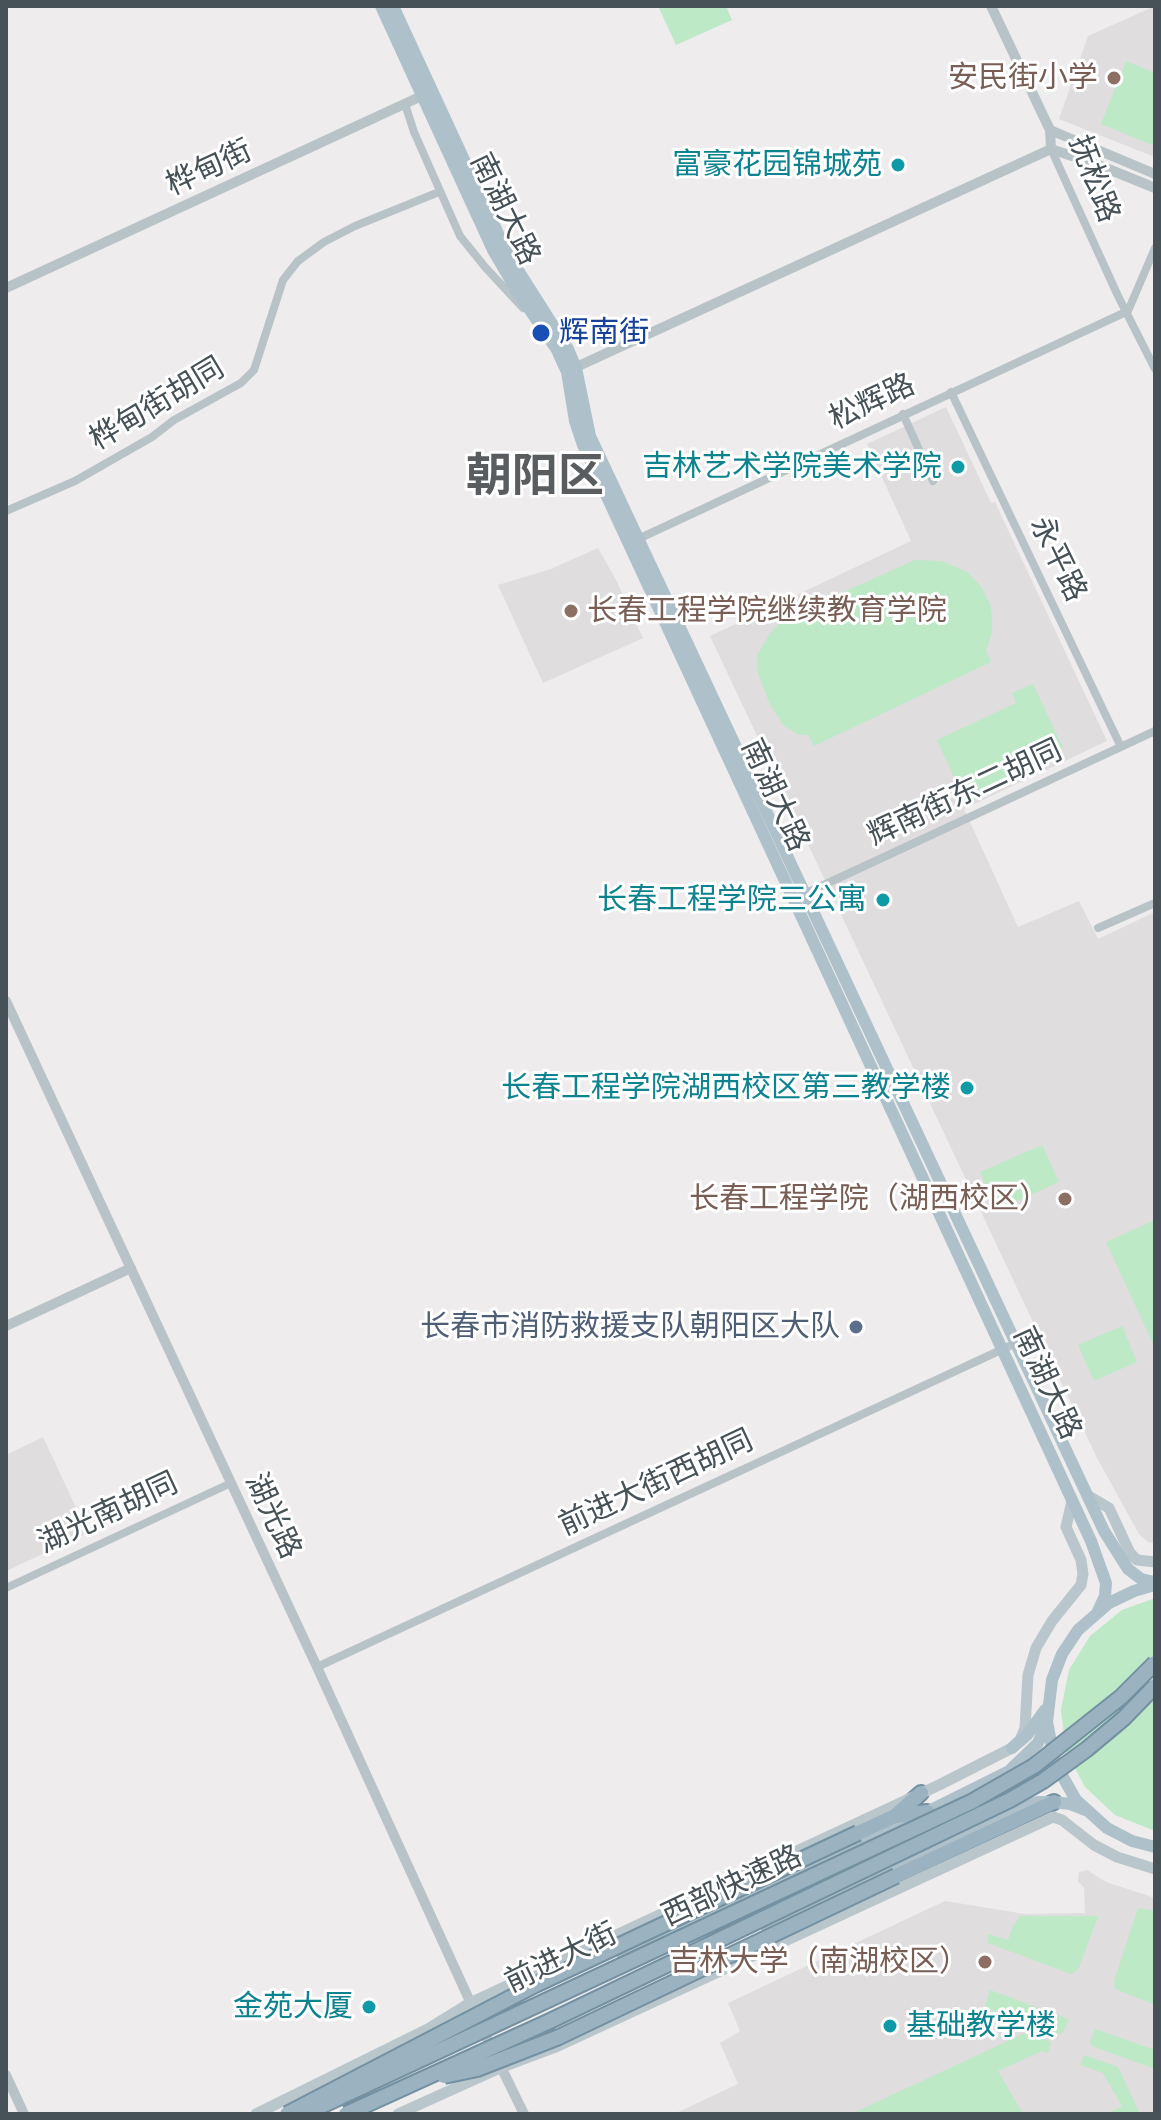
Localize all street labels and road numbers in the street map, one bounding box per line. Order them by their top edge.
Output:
street label: 抚松路 [1061,131,1127,227]
street label: 桦甸街 [161,133,257,203]
street label: 南湖大路 [463,147,547,271]
street label: 桦甸街胡同 [83,350,231,458]
street label: 松辉路 [824,367,920,437]
street label: 永平路 [1022,511,1094,607]
street label: 辉南街东二胡同 [862,732,1068,854]
street label: 南湖大路 [733,733,817,857]
street label: 南湖大路 [1005,1321,1089,1445]
street label: 前进大街西胡同 [553,1422,759,1544]
street label: 湖光南胡同 [32,1465,184,1561]
street label: 湖光路 [238,1468,308,1564]
street label: 西部快速路 [656,1838,808,1934]
street label: 前进大街 [499,1916,623,2000]

